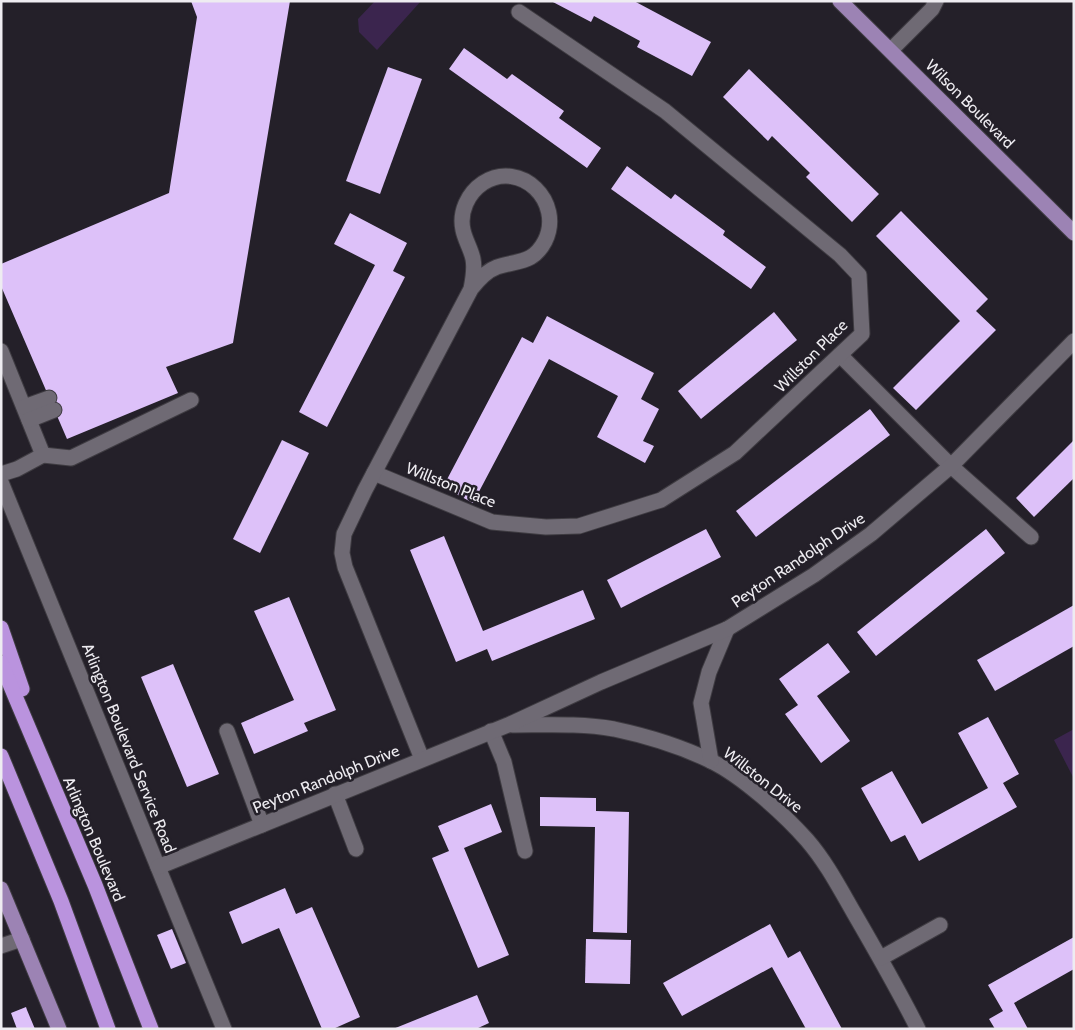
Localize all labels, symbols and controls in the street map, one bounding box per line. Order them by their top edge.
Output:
street label: Wilson Boulevard [922,56,1018,152]
street label: Willston Place [771,316,851,396]
street label: Willston Place [403,458,499,512]
street label: Peyton Randolph Drive [728,508,868,612]
street label: Arlington Boulevard Service Road [78,640,180,856]
street label: Peyton Randolph Drive [250,741,402,817]
street label: Willston Drive [720,743,806,817]
street label: Arlington Boulevard [59,774,129,904]

